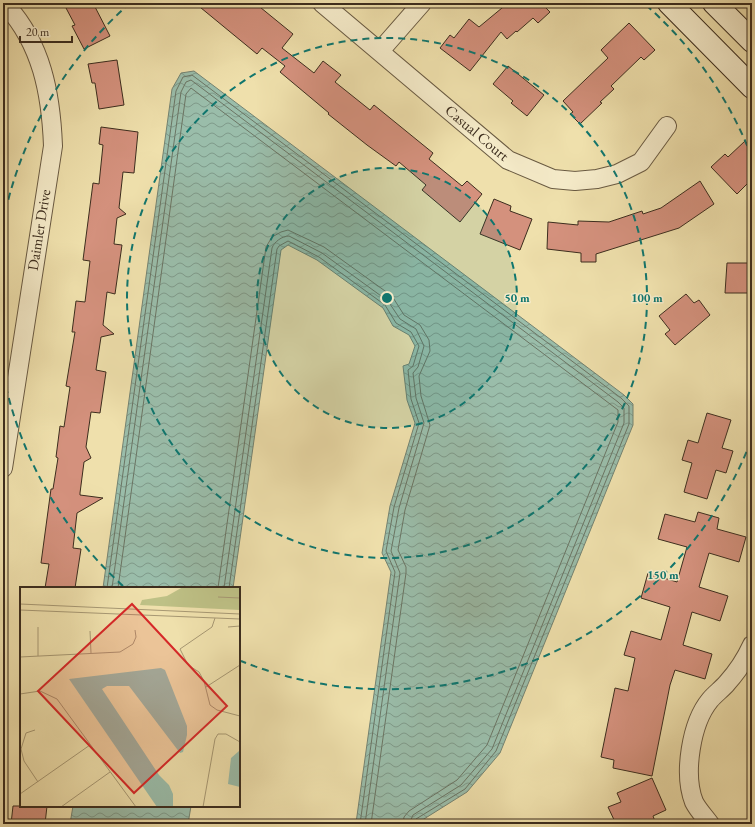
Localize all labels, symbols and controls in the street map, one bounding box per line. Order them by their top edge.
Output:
scale bar [20,18,72,44]
text: 20 m [26,24,50,40]
street label: Casual Court [441,100,513,165]
street label: Daimler Drive [23,188,54,272]
text: 50 m [504,290,530,306]
text: 100 m [631,290,663,306]
centre of rings [380,291,394,305]
text: 150 m [647,567,679,583]
inset map [20,587,240,807]

